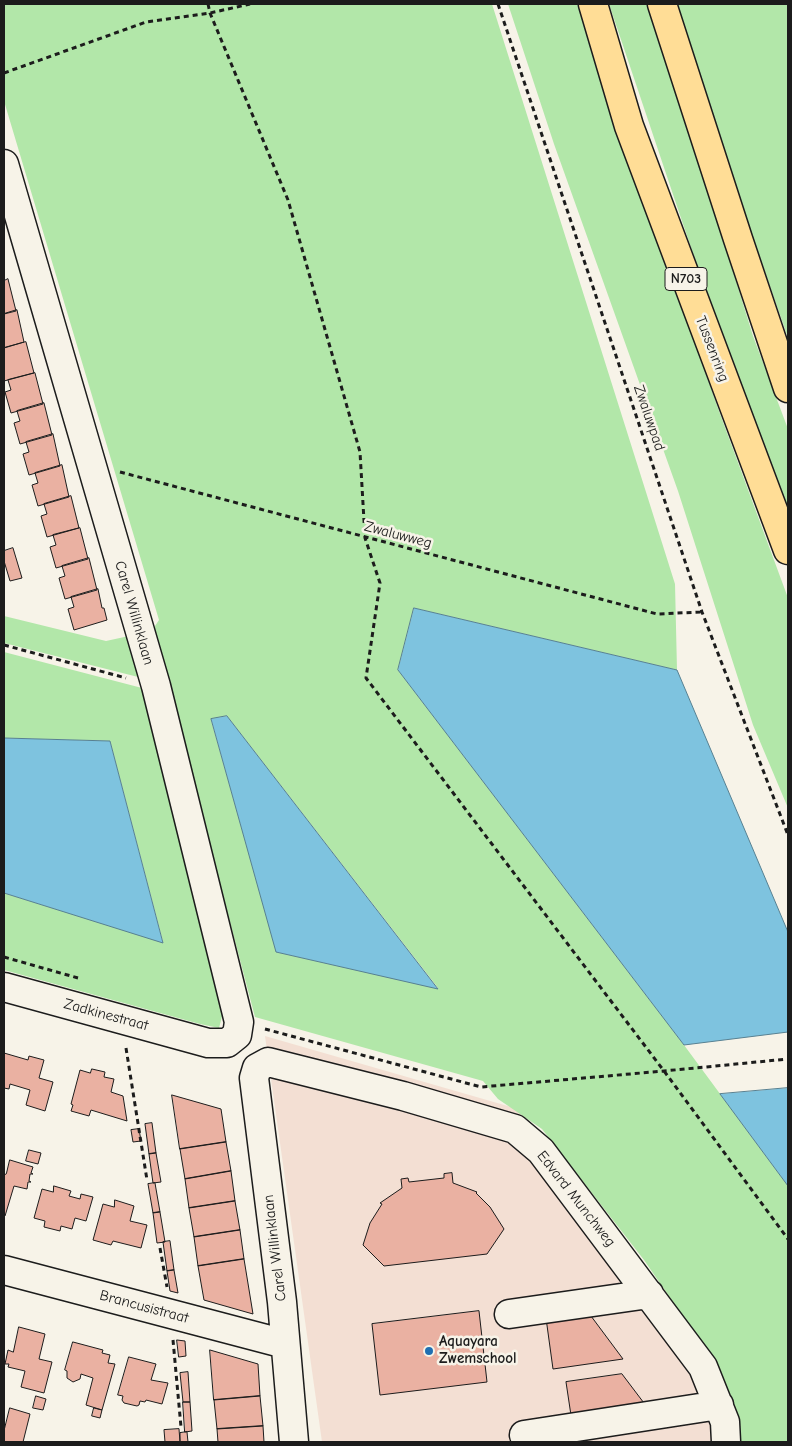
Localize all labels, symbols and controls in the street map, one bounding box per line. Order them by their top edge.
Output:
road number: N703 [665,268,707,290]
street label: Tussenring [691,313,733,385]
street label: Zwaluwpad [629,383,669,453]
street label: Zwaluwweg [362,517,434,553]
street label: Carel Willinklaan [111,559,157,667]
street label: Zadkinestraat [62,995,150,1035]
street label: Edvard Munchweg [533,1147,619,1251]
street label: Carel Willinklaan [260,1194,290,1302]
street label: Brancusistraat [97,1286,191,1328]
place label: Aquayara Zwemschool [439,1333,517,1368]
marker: Aquayara Zwemschool [423,1345,435,1357]

